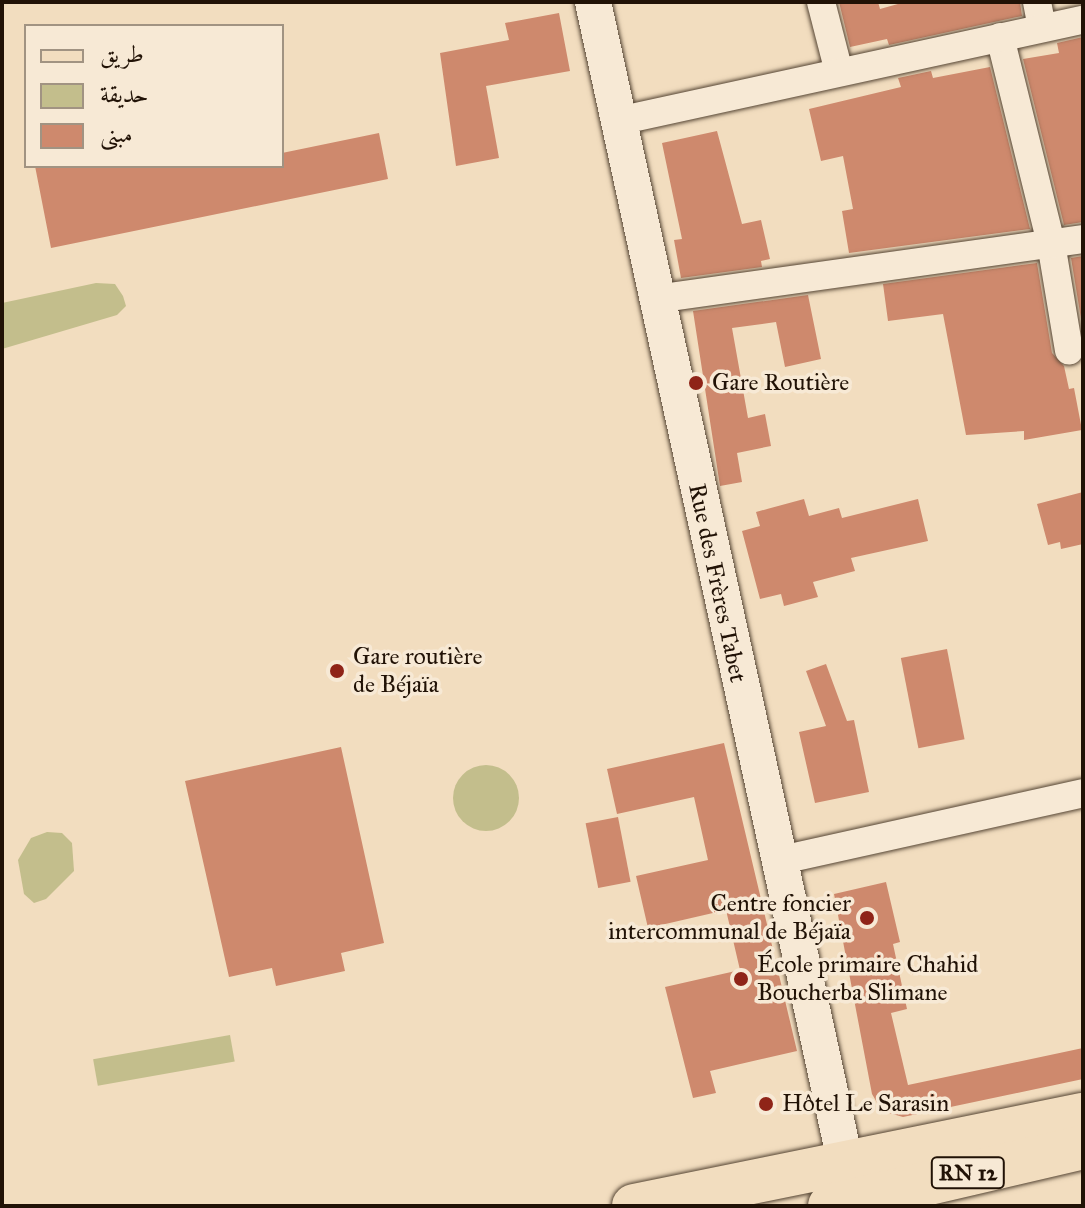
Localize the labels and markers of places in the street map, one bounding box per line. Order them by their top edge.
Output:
place label: Gare Routière [712,369,849,397]
marker: Gare Routière [687,374,705,392]
place label: Gare routière de Béjaïa [353,643,482,699]
marker: Gare routière de Béjaïa [328,662,346,680]
place label: Centre foncier intercommunal de Béjaïa [608,890,851,946]
marker: Centre foncier intercommunal de Béjaïa [858,909,876,927]
place label: École primaire Chahid Boucherba Slimane [757,951,978,1007]
marker: École primaire Chahid Boucherba Slimane [732,970,750,988]
place label: Hôtel Le Sarasin [782,1090,949,1118]
marker: Hôtel Le Sarasin [757,1095,775,1113]

